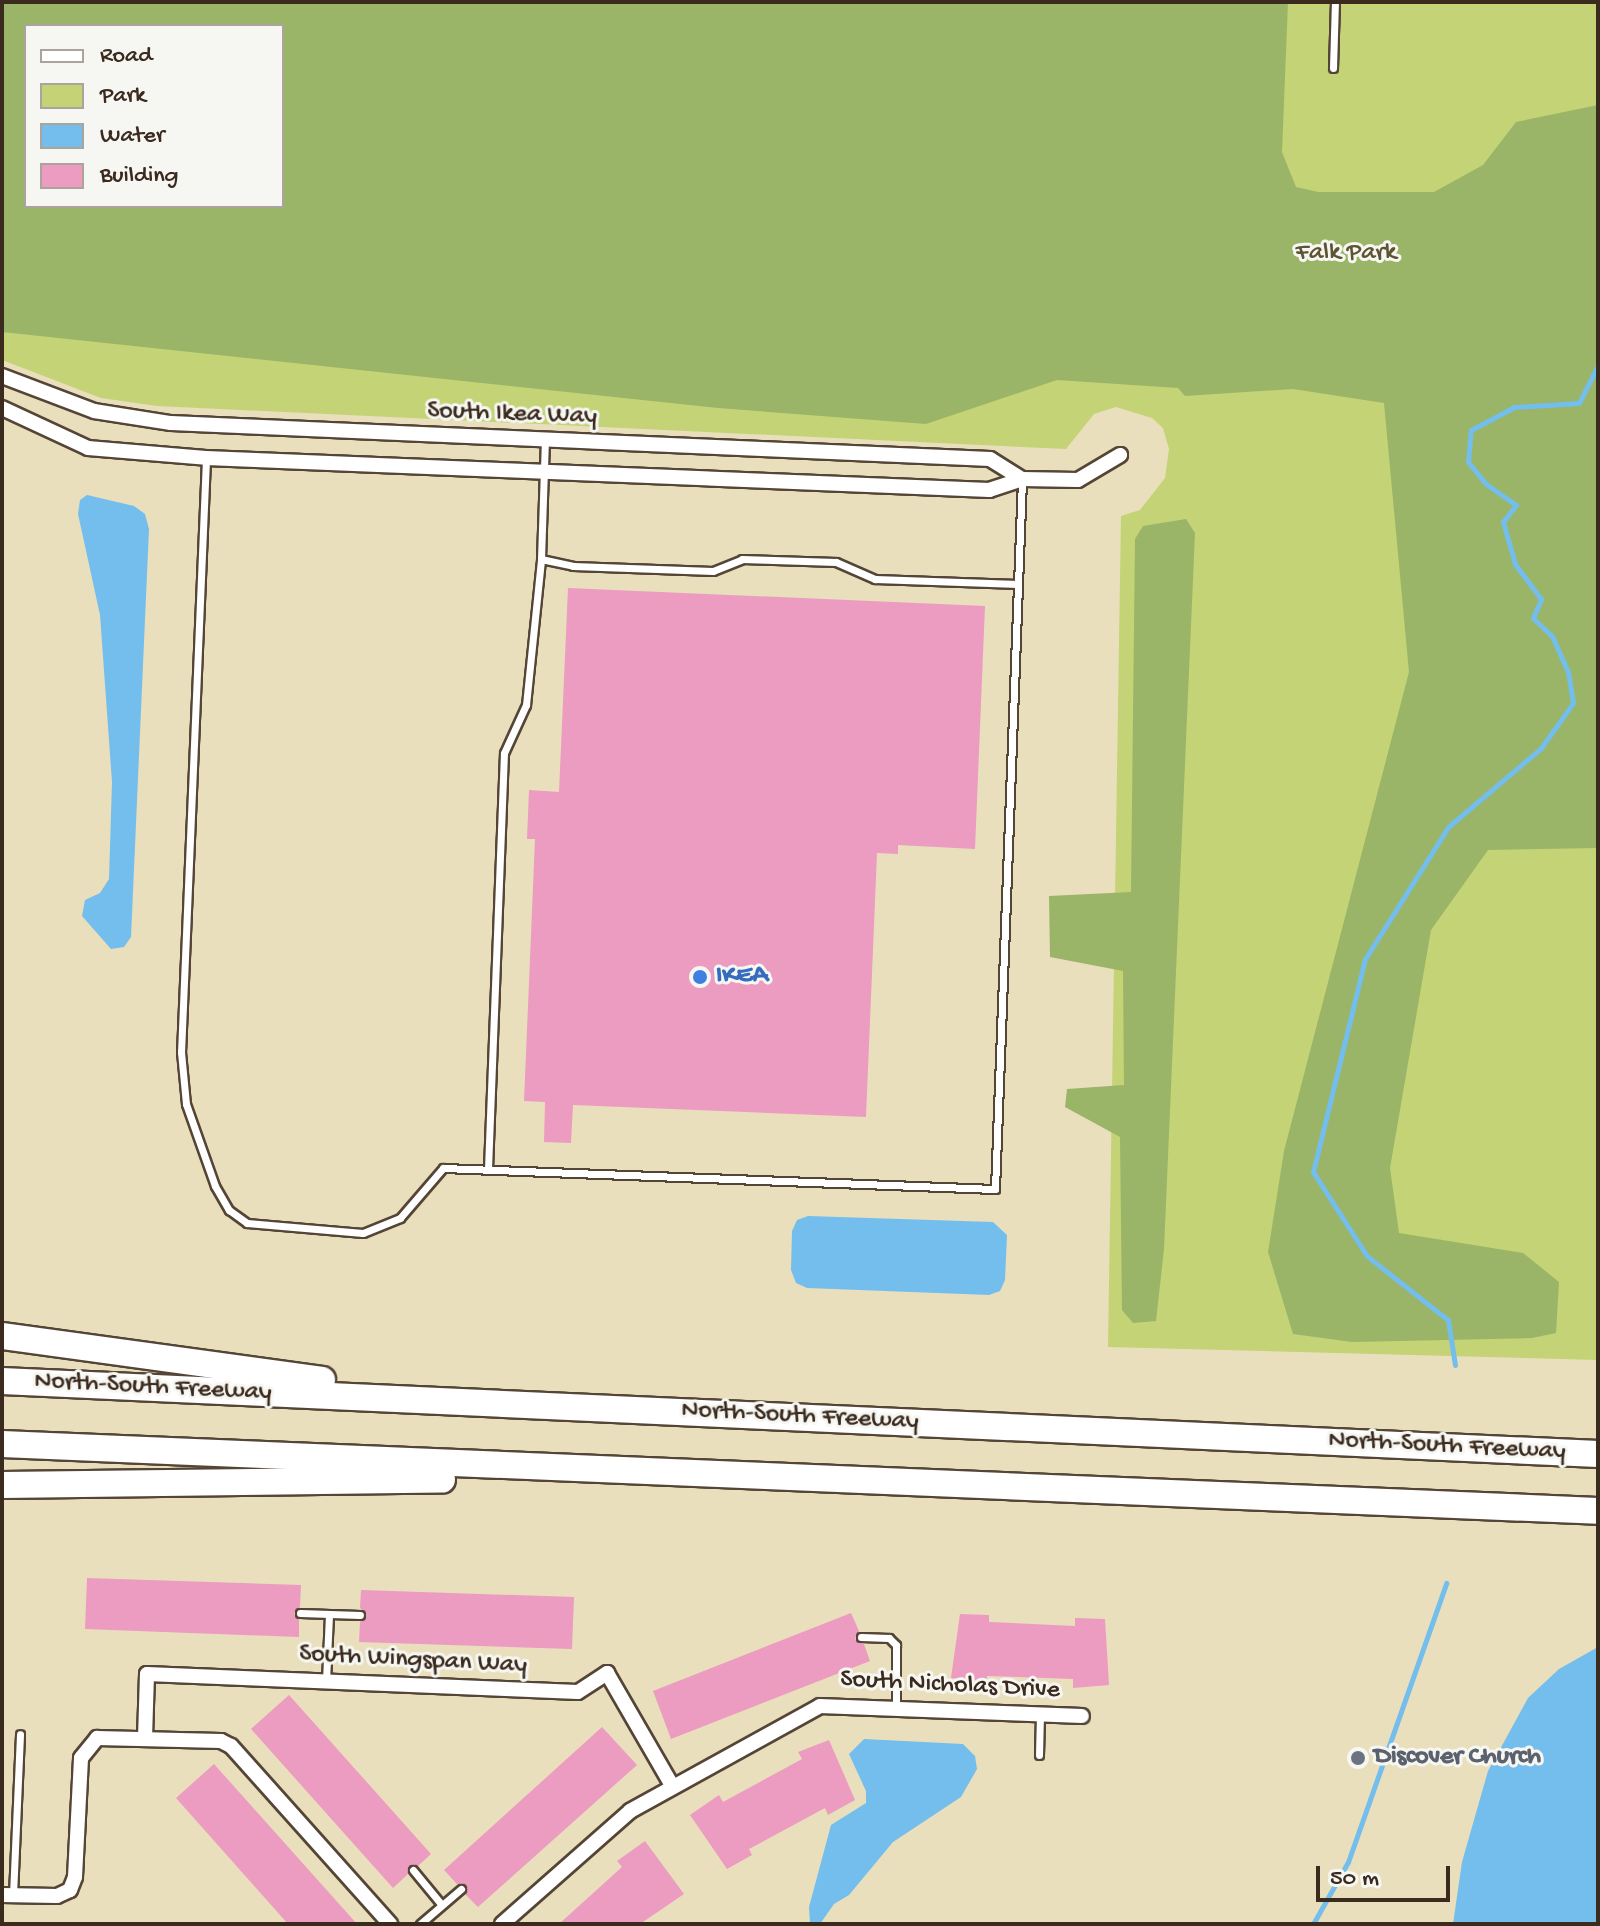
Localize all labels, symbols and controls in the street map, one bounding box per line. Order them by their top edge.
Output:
legend [24,24,284,208]
text: Road [100,42,152,71]
text: Park [100,82,146,111]
text: Water [100,122,164,151]
text: Building [100,162,178,191]
park label: Falk Park [1296,238,1396,270]
street label: South Ikea Way [427,396,597,434]
place label: IKEA [716,961,768,993]
marker: IKEA [691,968,709,986]
street label: North-South Freeway [34,1366,272,1410]
street label: North-South Freeway [681,1395,919,1439]
street label: North-South Freeway [1328,1425,1566,1469]
street label: South Wingspan Way [298,1639,528,1683]
street label: South Nicholas Drive [839,1665,1061,1707]
place label: Discover Church [1374,1742,1541,1774]
marker: Discover Church [1349,1749,1367,1767]
scale bar [1320,1850,1454,1900]
text: 50 m [1330,1865,1379,1894]

